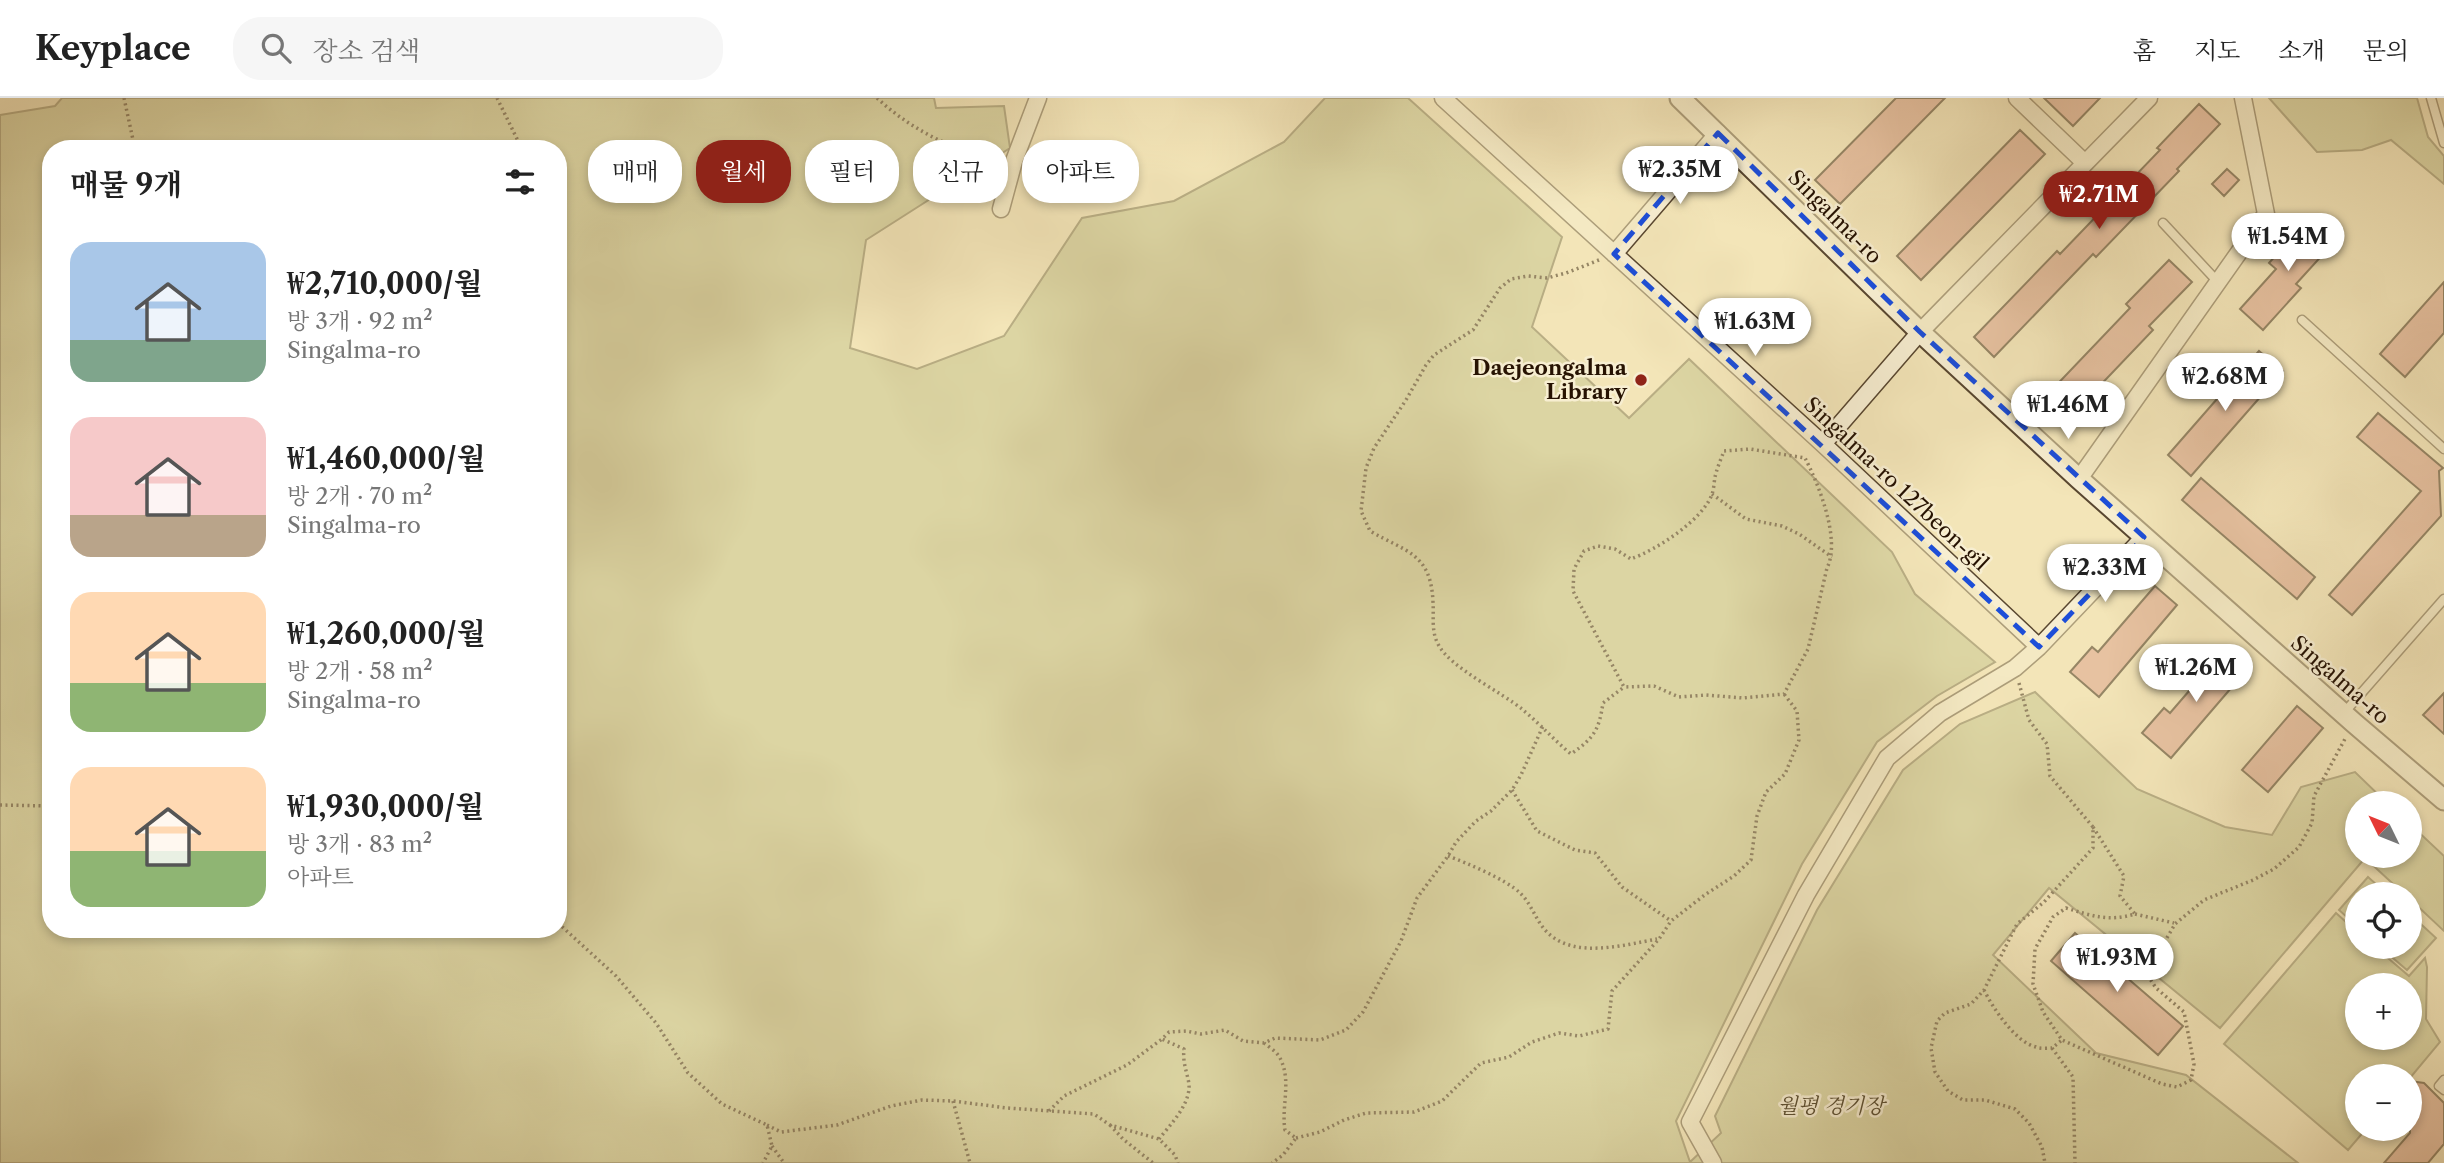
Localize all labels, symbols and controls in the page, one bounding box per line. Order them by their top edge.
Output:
search box [233,17,723,80]
text: Keyplace [35,28,191,69]
icon: search [257,29,295,67]
text: 장소 검색 [313,35,420,67]
text: 홈 [2133,36,2156,65]
text: 지도 [2194,36,2240,65]
text: 소개 [2278,36,2325,65]
text: 문의 [2363,36,2409,65]
chip: 매매 [588,140,682,203]
chip: 월세 [696,140,791,203]
chip: 필터 [805,140,899,203]
chip: 신규 [913,140,1008,203]
chip: 아파트 [1022,140,1139,203]
pin: ₩2.35M [1623,146,1737,206]
text: ₩2.35M [1638,155,1722,183]
icon: filters [501,163,539,201]
street label: Singalma-ro [1783,165,1887,269]
text: 매물 9개 [70,166,182,203]
pin: ₩2.71M [2042,172,2156,231]
text: ₩2.71M [2059,180,2139,208]
pin: ₩1.54M [2231,214,2345,273]
text: ₩1.54M [2247,222,2329,250]
text: ₩2,710,000/월 [287,265,483,302]
icon: home [126,270,210,354]
pin: ₩1.63M [1698,299,1812,358]
text: 방 3개 · 92 m² [287,307,433,335]
text: ₩1.63M [1714,307,1796,335]
text: Singalma-ro [287,336,421,364]
pin: ₩2.68M [2168,354,2282,413]
place label: Daejeongalma Library [1472,355,1628,404]
text: ₩2.68M [2182,362,2268,390]
marker: Daejeongalma Library [1633,372,1649,388]
pin: ₩1.46M [2011,382,2125,441]
text: ₩1.46M [2027,390,2109,418]
street label: Singalma-ro 127beon-gil [1799,392,1994,576]
text: ₩1,460,000/월 [287,440,486,477]
icon: home [126,445,210,529]
text: 방 2개 · 70 m² [287,482,432,510]
text: Singalma-ro [287,511,421,539]
pin: ₩2.33M [2048,545,2162,604]
text: ₩2.33M [2063,553,2147,581]
text: ₩1,260,000/월 [287,615,486,652]
icon: home [126,620,210,704]
street label: Singalma-ro [2286,630,2395,729]
pin: ₩1.26M [2139,644,2253,704]
text: ₩1.26M [2155,653,2237,681]
text: 방 2개 · 58 m² [287,657,433,685]
text: Singalma-ro [287,686,421,714]
text: ₩1,930,000/월 [287,788,484,825]
north arrow [2345,791,2422,868]
map controls [2345,791,2422,1141]
icon: home [126,795,210,879]
text: 방 3개 · 83 m² [287,830,432,858]
text: 아파트 [287,863,354,891]
button: locate [2345,882,2422,959]
pin: ₩1.93M [2060,934,2174,994]
text: ₩1.93M [2077,943,2157,971]
button: + [2345,973,2422,1050]
button: − [2345,1064,2422,1141]
park label: 월평 경기장 [1777,1093,1887,1118]

